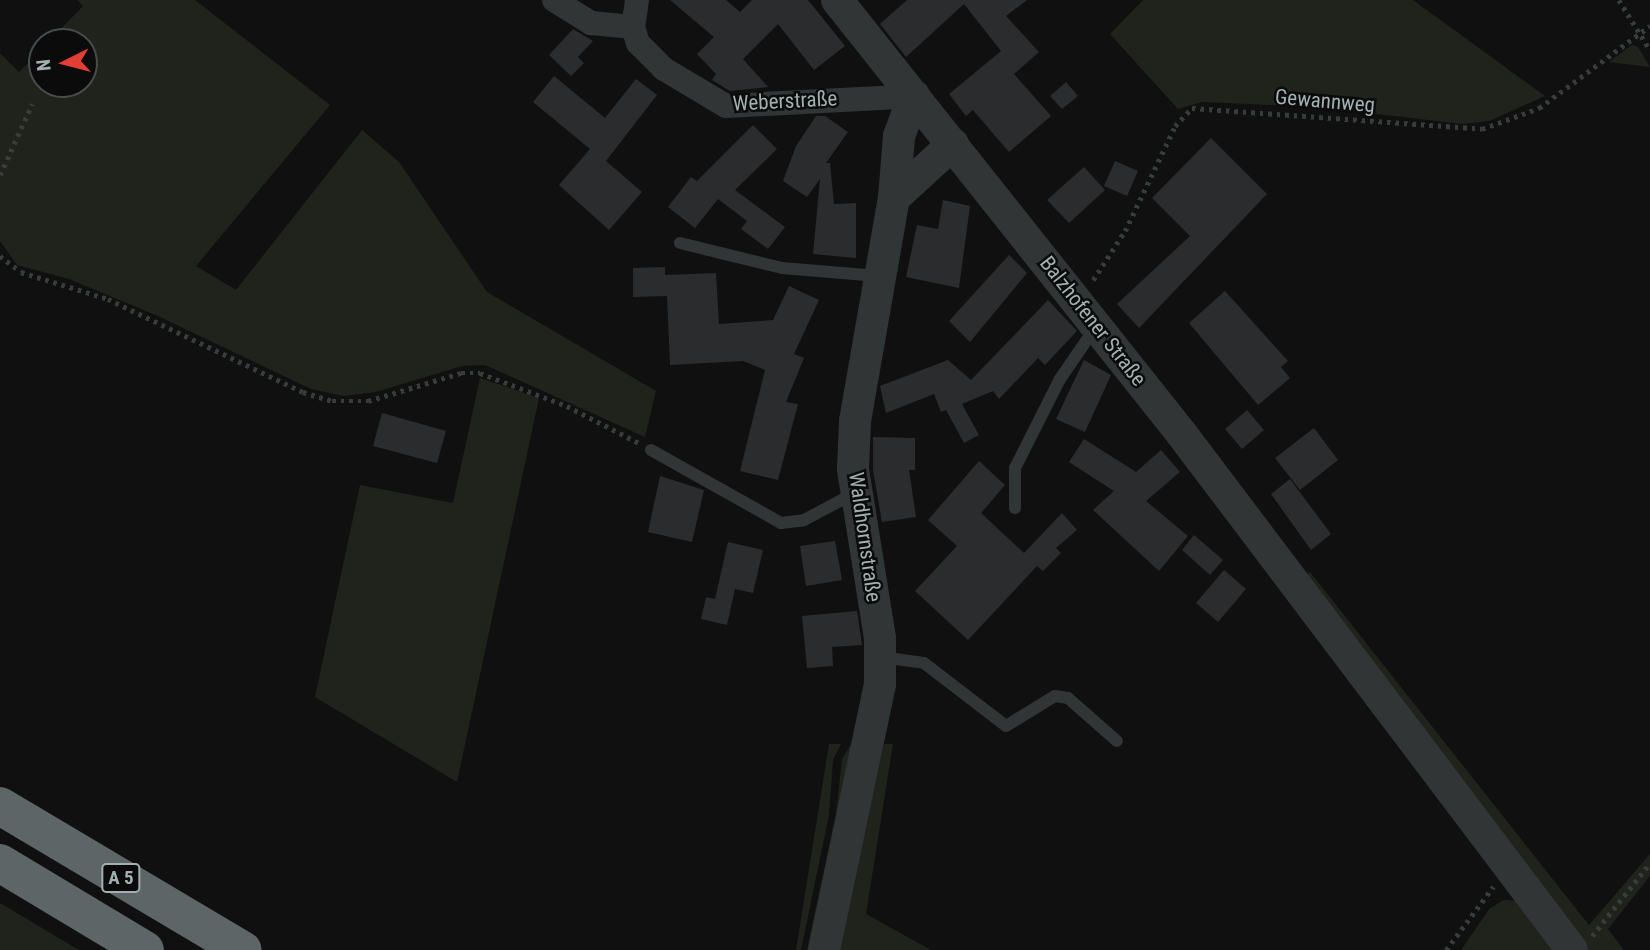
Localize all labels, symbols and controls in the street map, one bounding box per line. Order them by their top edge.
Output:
north arrow [28,28,98,98]
text: N [32,58,56,72]
street label: Gewannweg [1274,84,1376,118]
street label: Weberstraße [732,86,838,116]
street label: Balzhofener Straße [1035,251,1151,391]
street label: Waldhornstraße [843,470,887,604]
road number: A 5 [100,862,142,894]

